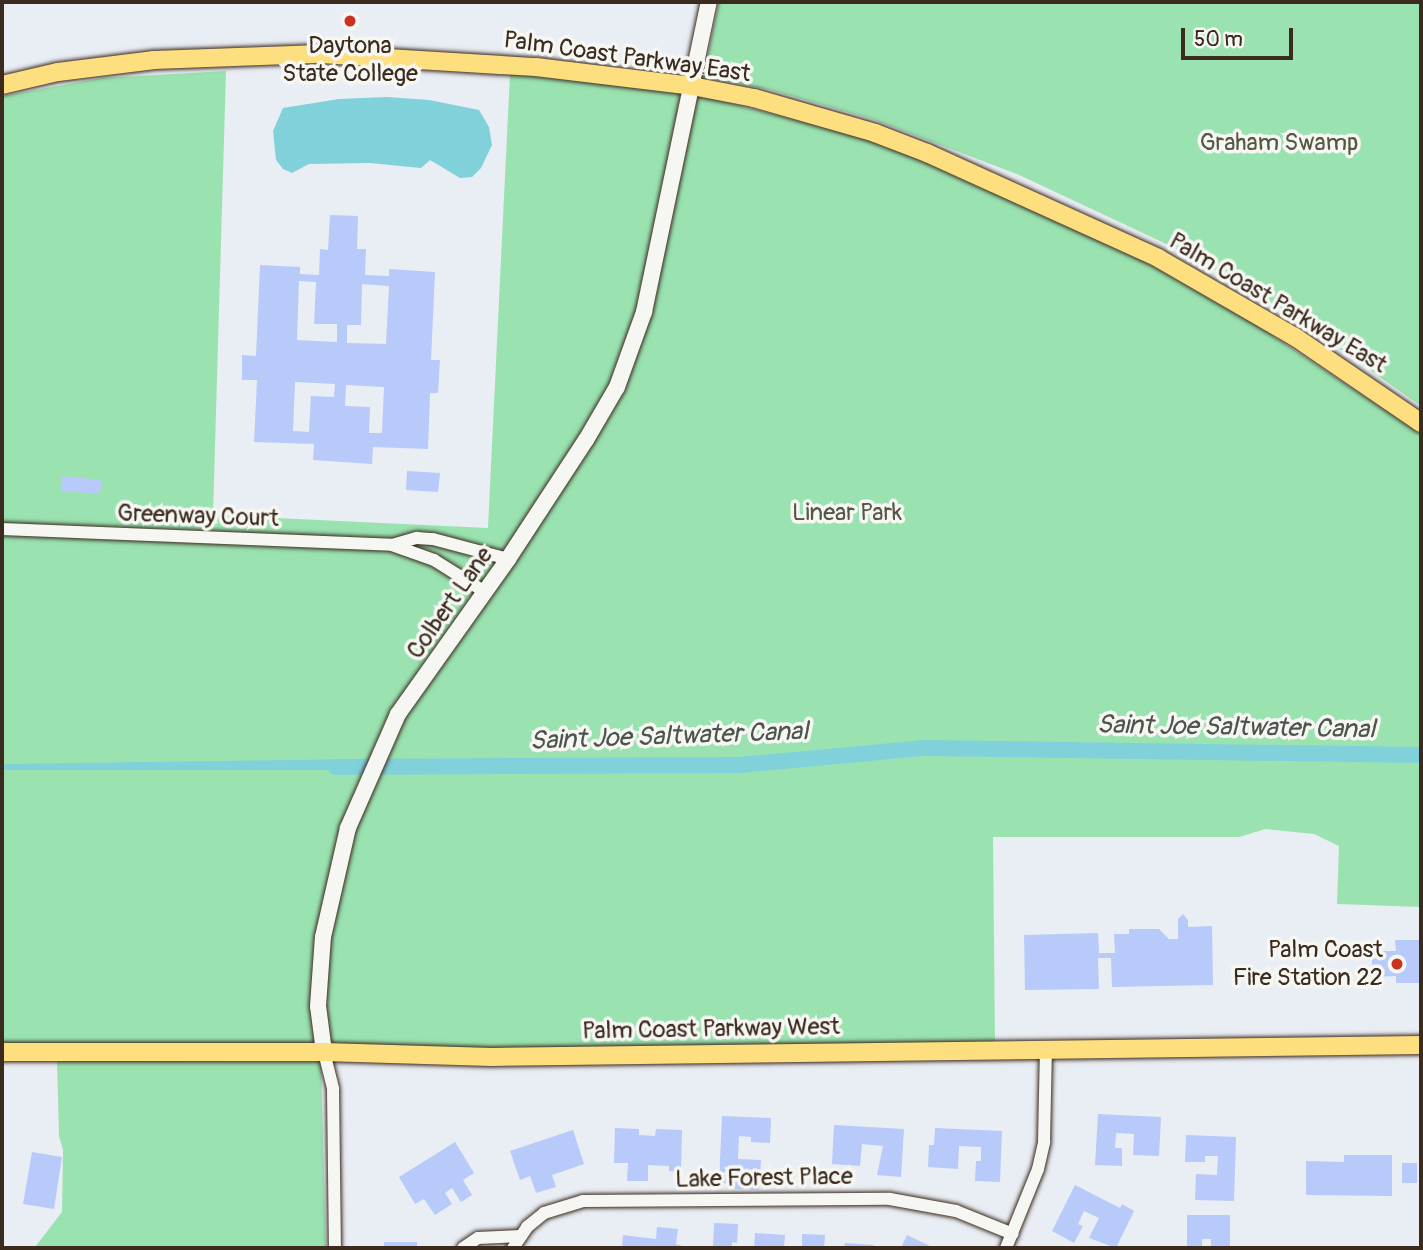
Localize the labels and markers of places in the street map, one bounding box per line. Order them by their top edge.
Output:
marker: Daytona State College [342,13,358,29]
place label: Daytona State College [282,32,418,88]
place label: Palm Coast Fire Station 22 [1233,936,1383,992]
marker: Palm Coast Fire Station 22 [1389,956,1405,972]

